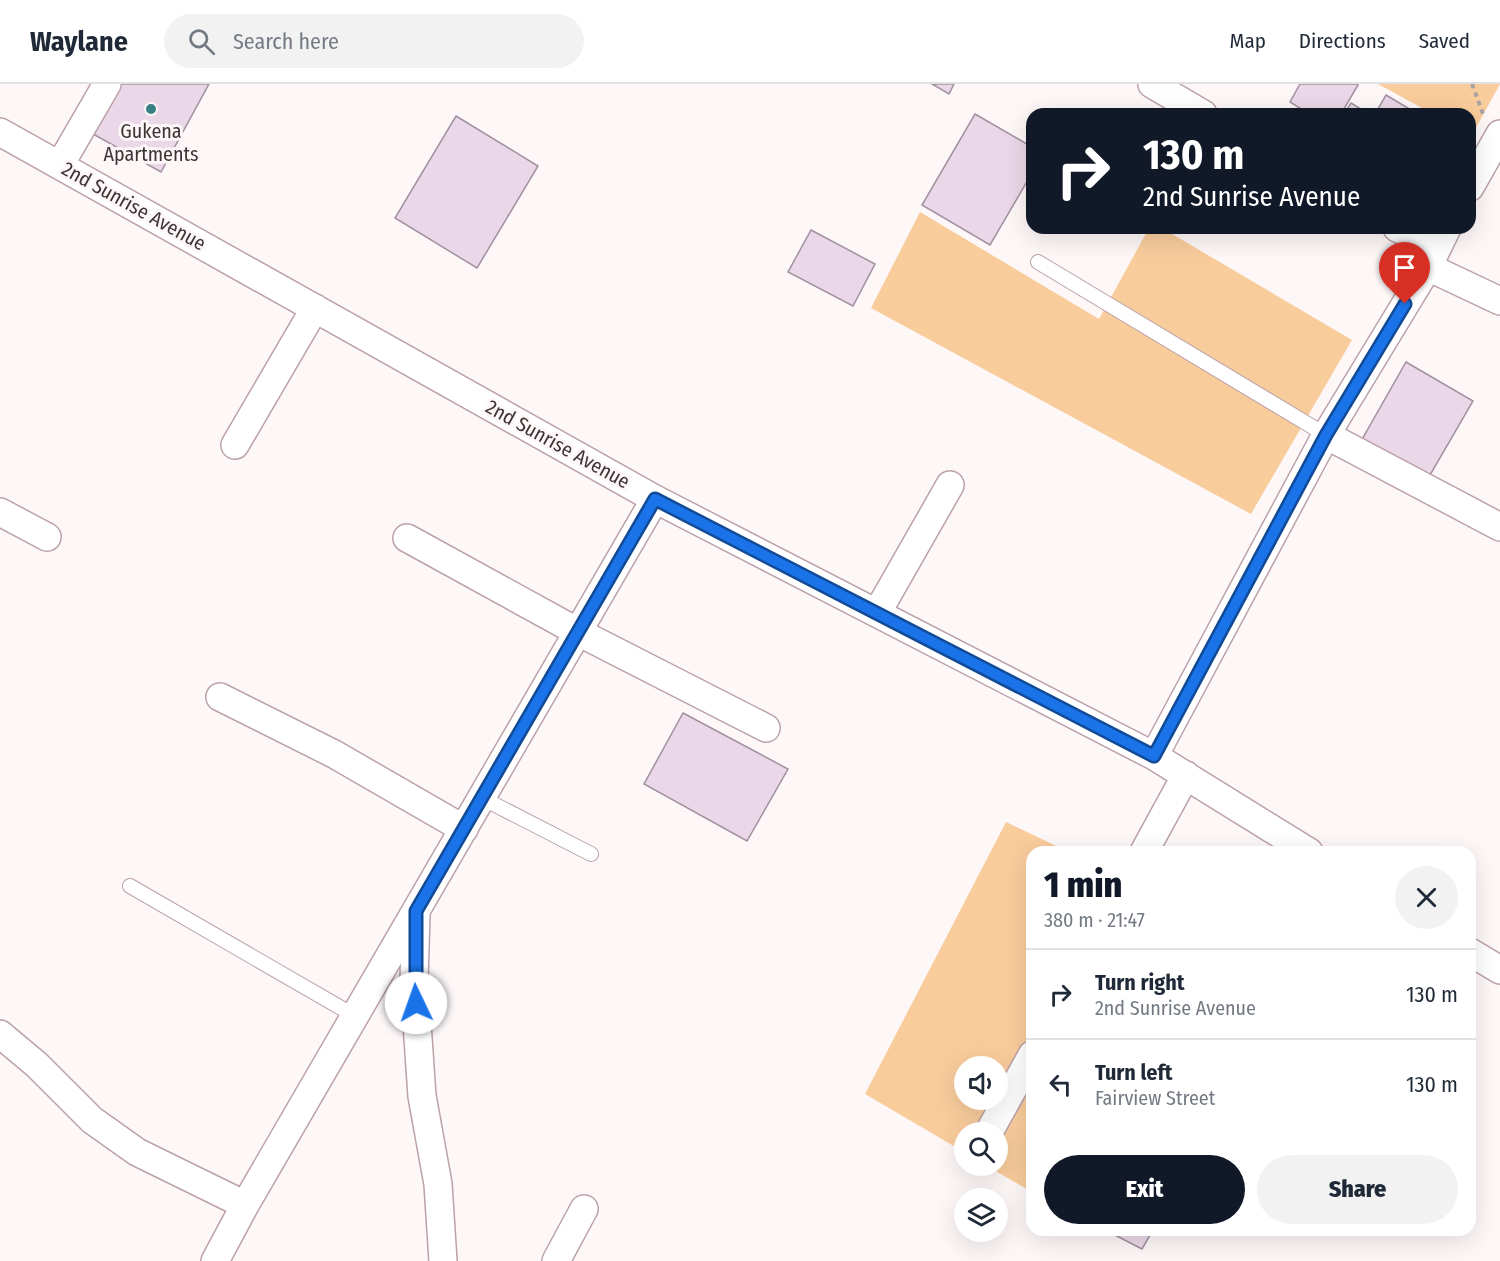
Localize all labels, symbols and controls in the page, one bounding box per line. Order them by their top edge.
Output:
search box [164,14,584,68]
text: Waylane [30,25,128,58]
icon: search [185,25,218,58]
text: Search here [233,28,339,55]
text: Map [1229,28,1266,54]
text: Directions [1299,28,1386,54]
text: Saved [1419,28,1470,54]
marker: Gukena Apartments [144,102,158,116]
place label: Gukena Apartments [103,119,199,166]
text: 130 m [1143,130,1244,180]
icon: right [1044,132,1122,210]
street label: 2nd Sunrise Avenue [58,156,210,256]
text: 2nd Sunrise Avenue [1143,181,1360,213]
pin [1379,242,1430,304]
icon: arrive [1388,251,1421,284]
street label: 2nd Sunrise Avenue [482,394,634,494]
text: 1 min [1044,863,1122,907]
button: close [1395,866,1458,929]
text: 380 m · 21:47 [1044,908,1145,932]
text: Turn right [1095,969,1184,996]
position arrow [384,971,448,1035]
icon: right [1044,978,1077,1011]
text: 130 m [1406,981,1458,1008]
text: 2nd Sunrise Avenue [1095,996,1256,1020]
map controls [954,1056,1008,1242]
button: sound [954,1056,1008,1110]
text: Turn left [1095,1059,1173,1086]
icon: left [1044,1068,1077,1101]
text: 130 m [1406,1071,1458,1098]
text: Fairview Street [1095,1086,1215,1110]
button: search [954,1122,1008,1176]
button: Exit [1044,1155,1245,1224]
button: Share [1257,1155,1458,1224]
button: layers [954,1188,1008,1242]

